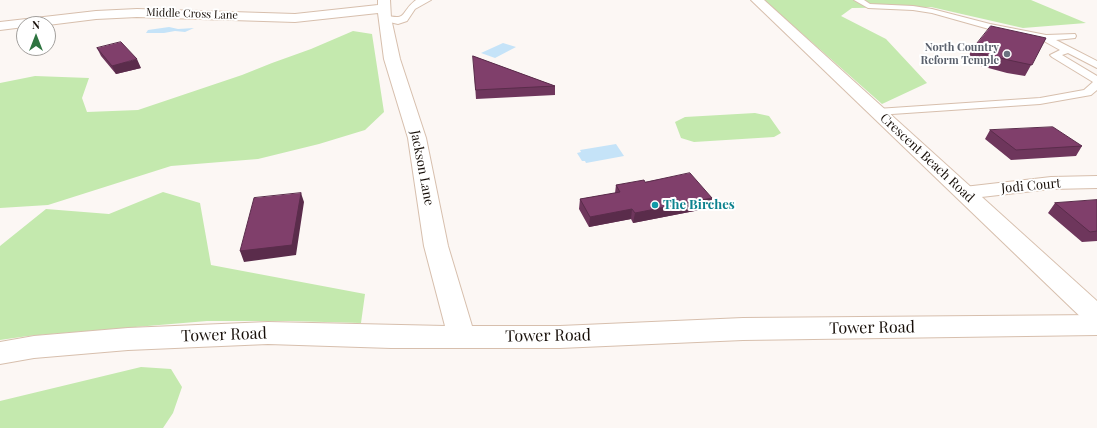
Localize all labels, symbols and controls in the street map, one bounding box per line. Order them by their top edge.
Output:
street label: Middle Cross Lane [146,6,238,22]
north arrow [16,16,56,56]
text: N [32,17,40,32]
place label: North Country Reform Temple [921,41,999,67]
marker: North Country Reform Temple [1002,49,1012,59]
street label: Crescent Beach Road [877,110,977,206]
street label: Jackson Lane [407,129,437,207]
street label: Jodi Court [1001,176,1061,196]
place label: The Birches [663,197,735,213]
marker: The Birches [650,200,660,210]
street label: Tower Road [829,318,915,338]
street label: Tower Road [181,324,267,346]
street label: Tower Road [505,326,591,346]

